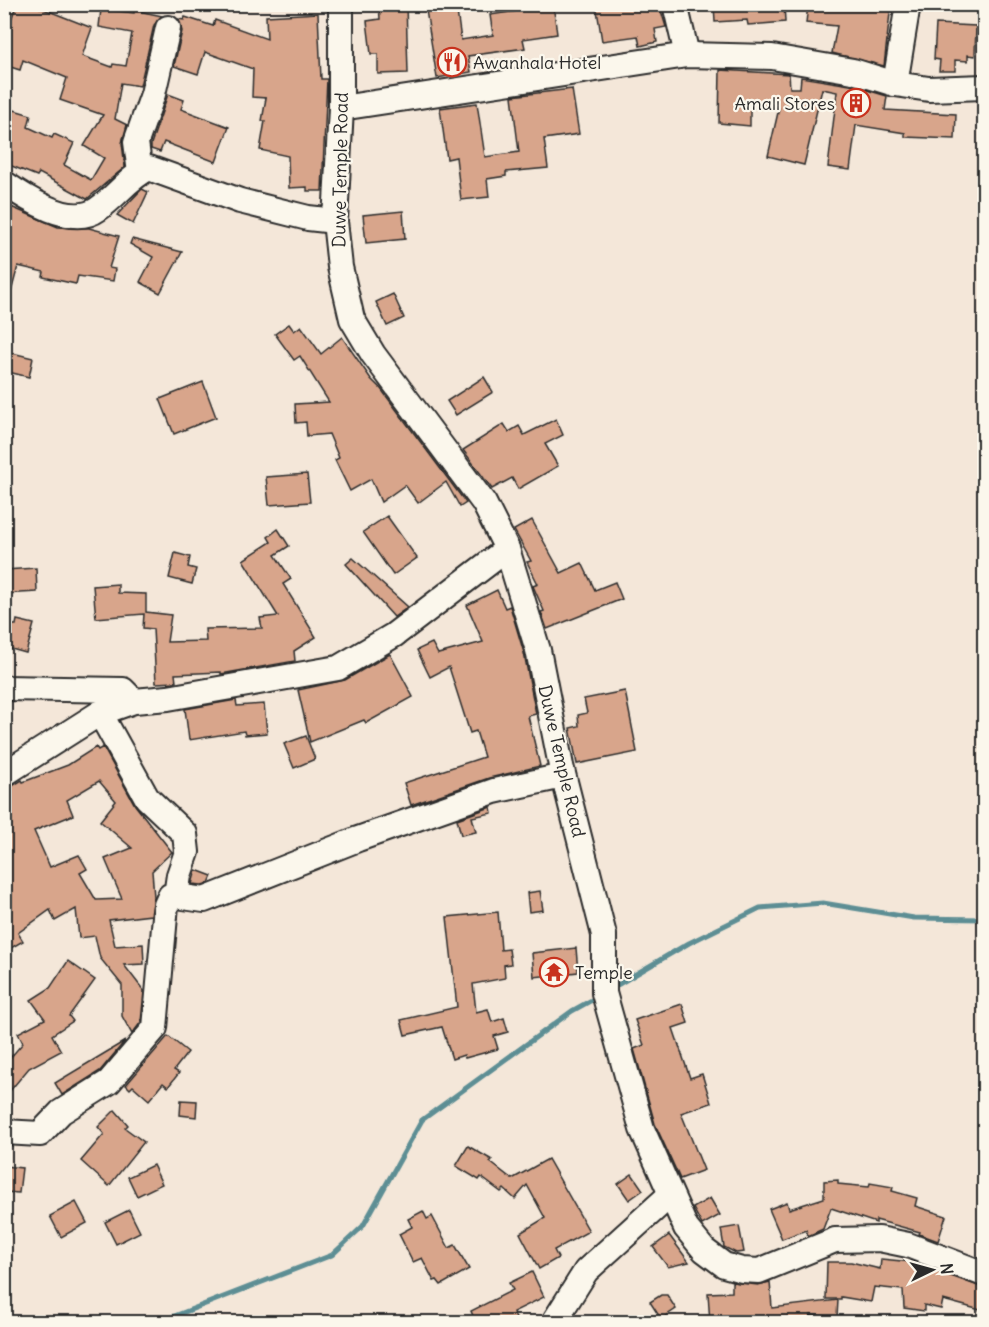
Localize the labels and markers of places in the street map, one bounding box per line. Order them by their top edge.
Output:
restaurant icon: Awanhala Hotel [436,46,468,78]
place label: Awanhala Hotel [473,51,601,74]
building icon: Amali Stores [840,87,872,119]
place label: Amali Stores [734,92,835,115]
temple icon: Temple [538,956,570,988]
place label: Temple [575,961,633,984]

